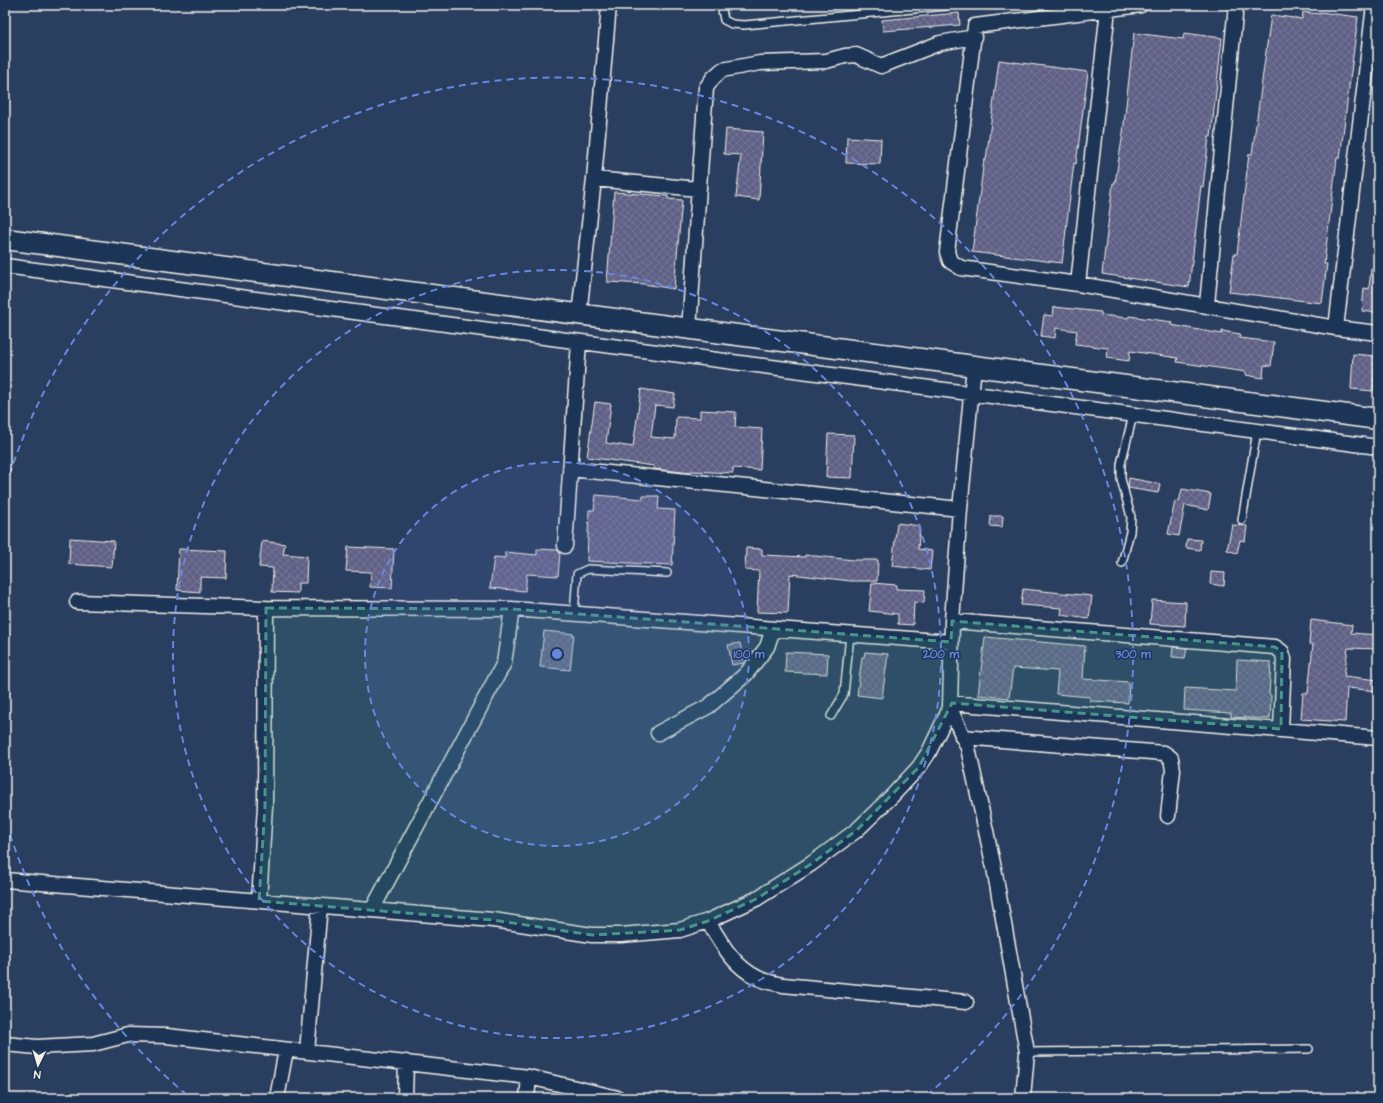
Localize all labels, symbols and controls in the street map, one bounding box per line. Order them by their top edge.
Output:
text: 100 m [734,646,765,663]
text: 200 m [922,646,960,663]
text: 300 m [1114,646,1151,663]
centre of rings [550,647,564,661]
north arrow [18,1045,58,1085]
text: N [33,1067,41,1082]

